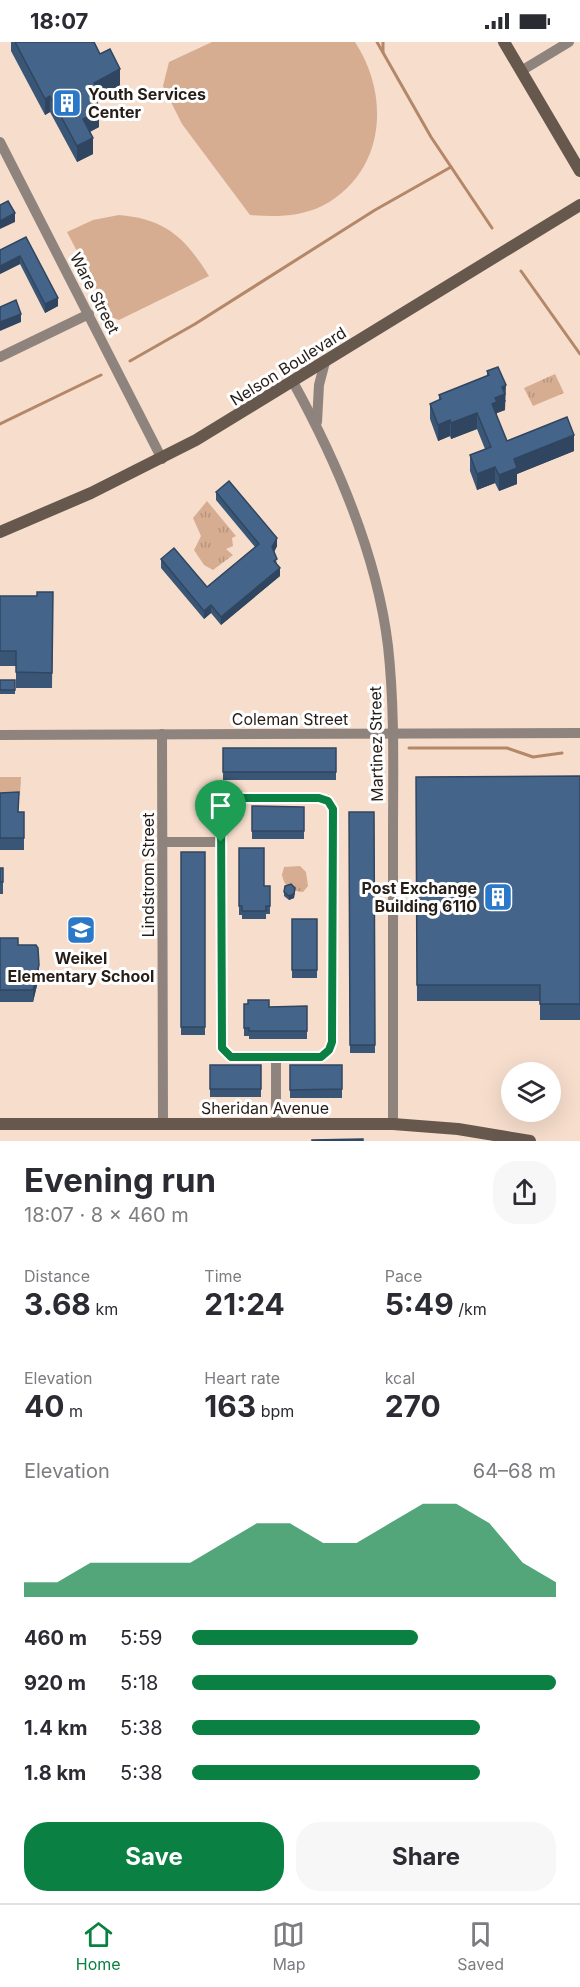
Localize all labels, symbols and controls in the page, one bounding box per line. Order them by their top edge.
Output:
text: 18:07 [30,8,88,34]
place label: Youth Services Center [88,84,206,122]
building icon: Youth Services Center [51,87,83,119]
street label: Ware Street [66,249,124,337]
street label: Nelson Boulevard [226,322,350,410]
street label: Martinez Street [365,686,387,802]
street label: Coleman Street [232,709,348,729]
pin [195,780,246,842]
icon: arrive [204,789,237,822]
street label: Lindstrom Street [138,813,158,937]
place label: Post Exchange Building 6110 [361,878,477,916]
building icon: Post Exchange Building 6110 [482,881,514,913]
school or university icon: Weikel Elementary School [65,914,97,946]
place label: Weikel Elementary School [8,948,154,986]
map controls [501,1062,561,1122]
button: layers [501,1062,561,1122]
street label: Sheridan Avenue [201,1098,329,1118]
text: Evening run [24,1160,216,1200]
button: share [493,1161,556,1224]
text: 18:07 · 8 × 460 m [24,1203,189,1227]
text: Distance [24,1266,90,1286]
text: Time [204,1266,242,1286]
text: Pace [385,1266,422,1286]
text: 3.68 [24,1286,91,1322]
text: 21:24 [204,1286,285,1322]
text: 5:49 [385,1286,454,1322]
text: km [91,1299,118,1319]
text: /km [454,1299,487,1319]
text: Elevation [24,1368,93,1388]
text: Heart rate [204,1368,280,1388]
text: kcal [385,1368,415,1388]
text: 40 [24,1388,65,1424]
text: 163 [204,1388,256,1424]
text: 270 [385,1388,441,1424]
text: m [65,1401,83,1421]
text: bpm [256,1401,294,1421]
text: Elevation [24,1459,110,1483]
text: 64–68 m [473,1459,556,1483]
text: 460 m [24,1626,87,1650]
text: 5:59 [120,1626,162,1650]
text: 920 m [24,1671,86,1695]
text: 5:18 [120,1671,158,1695]
text: 1.4 km [24,1716,87,1740]
text: 5:38 [120,1716,163,1740]
text: 1.8 km [24,1761,86,1785]
text: 5:38 [120,1761,163,1785]
button: Save [24,1822,284,1891]
button: Share [296,1822,556,1891]
tab: Home [76,1918,121,1974]
tab: Map [272,1918,306,1974]
tab: Saved [457,1918,504,1974]

